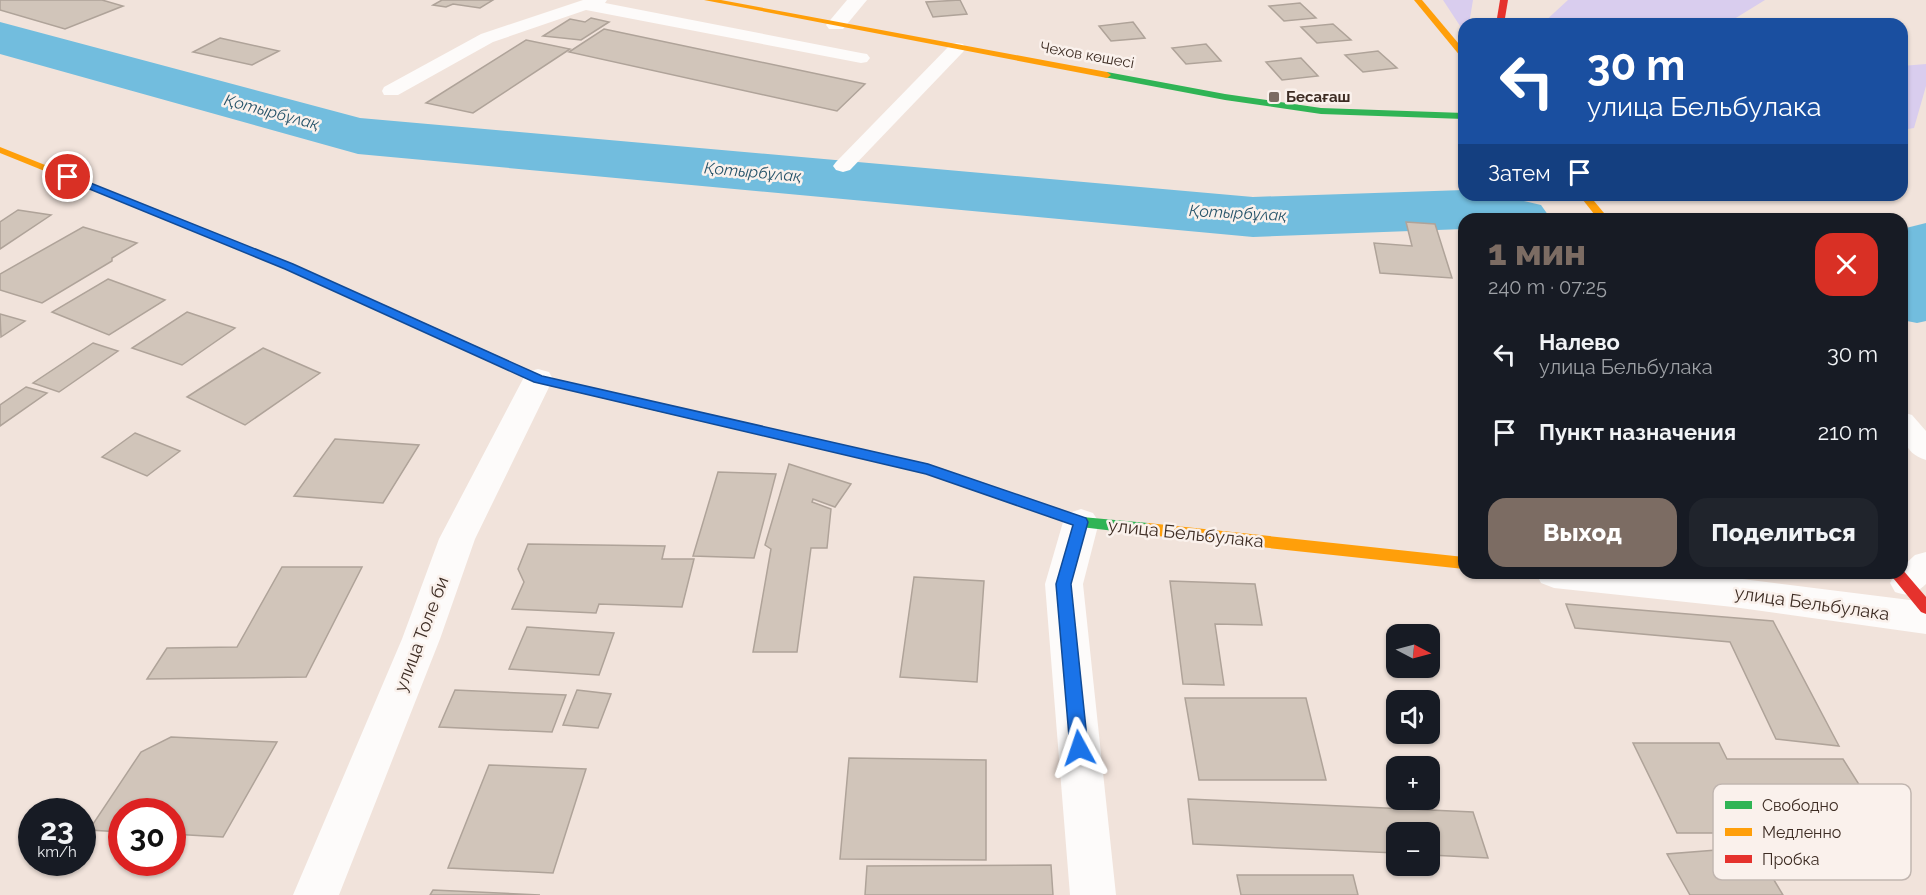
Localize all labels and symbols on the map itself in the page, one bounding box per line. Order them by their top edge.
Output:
street label: Чехов көшесі [1038,38,1136,72]
place label: Бесағаш [1286,88,1350,106]
water label: Қотырбұлақ [222,90,322,134]
marker: Бесағаш [1267,90,1281,104]
pin [42,151,93,202]
water label: Қотырбұлақ [703,158,803,186]
water label: Қотырбұлақ [1189,201,1287,225]
street label: улица Бельбулака [1107,514,1265,552]
street label: улица Толе би [389,573,453,695]
street label: улица Бельбулака [1733,582,1891,624]
north arrow [1386,624,1440,678]
position arrow [1047,716,1111,780]
legend [1713,784,1911,880]
text: Свободно [1762,796,1838,815]
speed limit sign: 30 [108,798,186,876]
text: Медленно [1762,823,1841,842]
text: Пробка [1762,850,1820,869]

